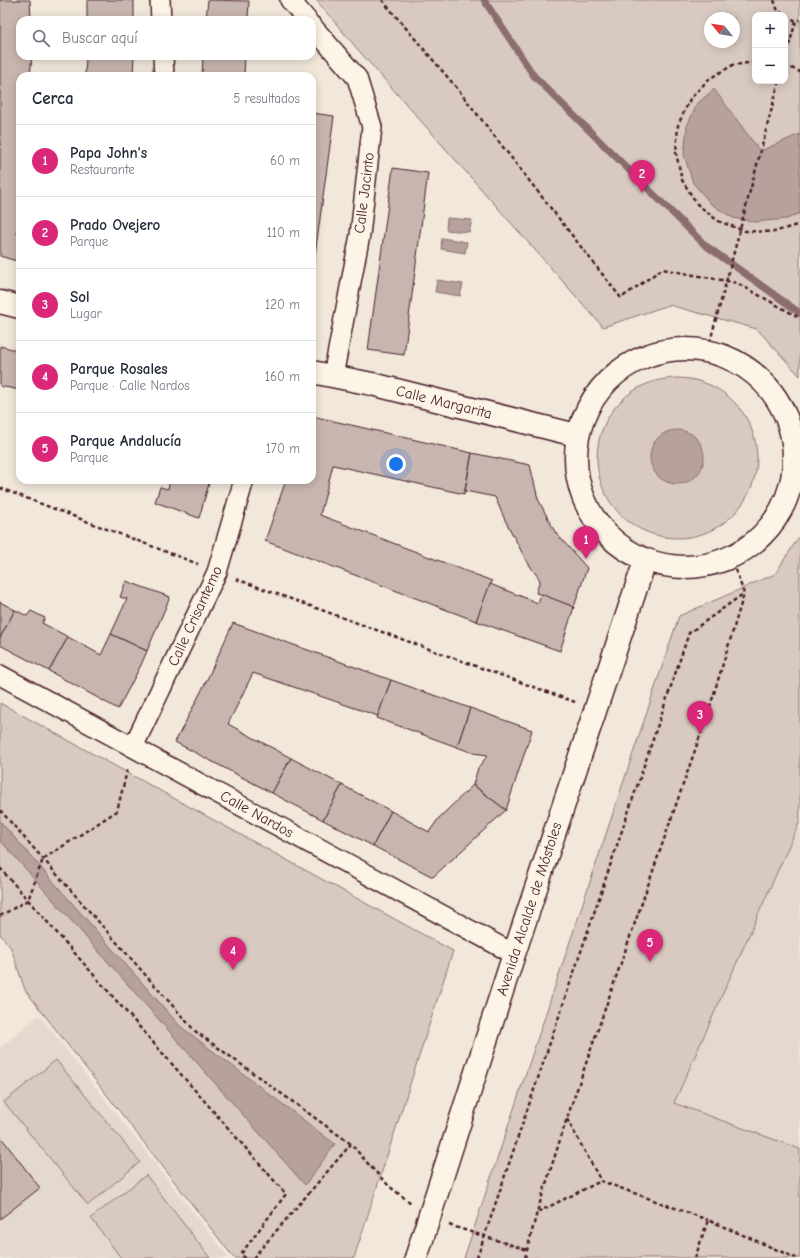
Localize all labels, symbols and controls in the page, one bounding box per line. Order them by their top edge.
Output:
north arrow [704,12,740,48]
map controls [752,12,788,84]
button: + [752,12,788,48]
search box [16,16,316,60]
icon: search [30,27,52,49]
text: Buscar aquí [62,29,138,47]
button: − [752,48,788,84]
text: Cerca [32,89,74,108]
text: 5 resultados [233,91,300,106]
text: Papa John's [70,144,147,162]
street label: Calle Jacinto [350,151,378,234]
text: 1 [42,153,48,168]
text: 60 m [270,153,300,168]
pin: 2 [629,160,655,193]
text: Restaurante [70,162,135,177]
text: Prado Ovejero [70,216,160,234]
text: 2 [42,225,48,240]
text: 110 m [267,225,300,240]
text: Parque [70,234,108,249]
text: Sol [70,288,90,306]
text: 3 [42,297,48,312]
text: 120 m [265,297,300,312]
text: Lugar [70,306,102,321]
text: Parque Rosales [70,360,168,378]
text: 4 [42,369,48,384]
text: 160 m [265,369,300,384]
text: Parque · Calle Nardos [70,378,190,393]
street label: Calle Margarita [394,381,494,423]
text: Parque Andalucía [70,432,181,450]
text: 5 [42,441,48,456]
text: 170 m [266,441,300,456]
text: Parque [70,450,108,465]
your location [386,454,406,474]
pin: 1 [573,526,599,559]
street label: Calle Crisantemo [164,563,226,669]
pin: 3 [687,701,713,734]
street label: Calle Nardos [217,786,297,842]
street label: Avenida Alcalde de Móstoles [492,820,566,998]
pin: 5 [637,929,663,962]
pin: 4 [220,937,246,970]

